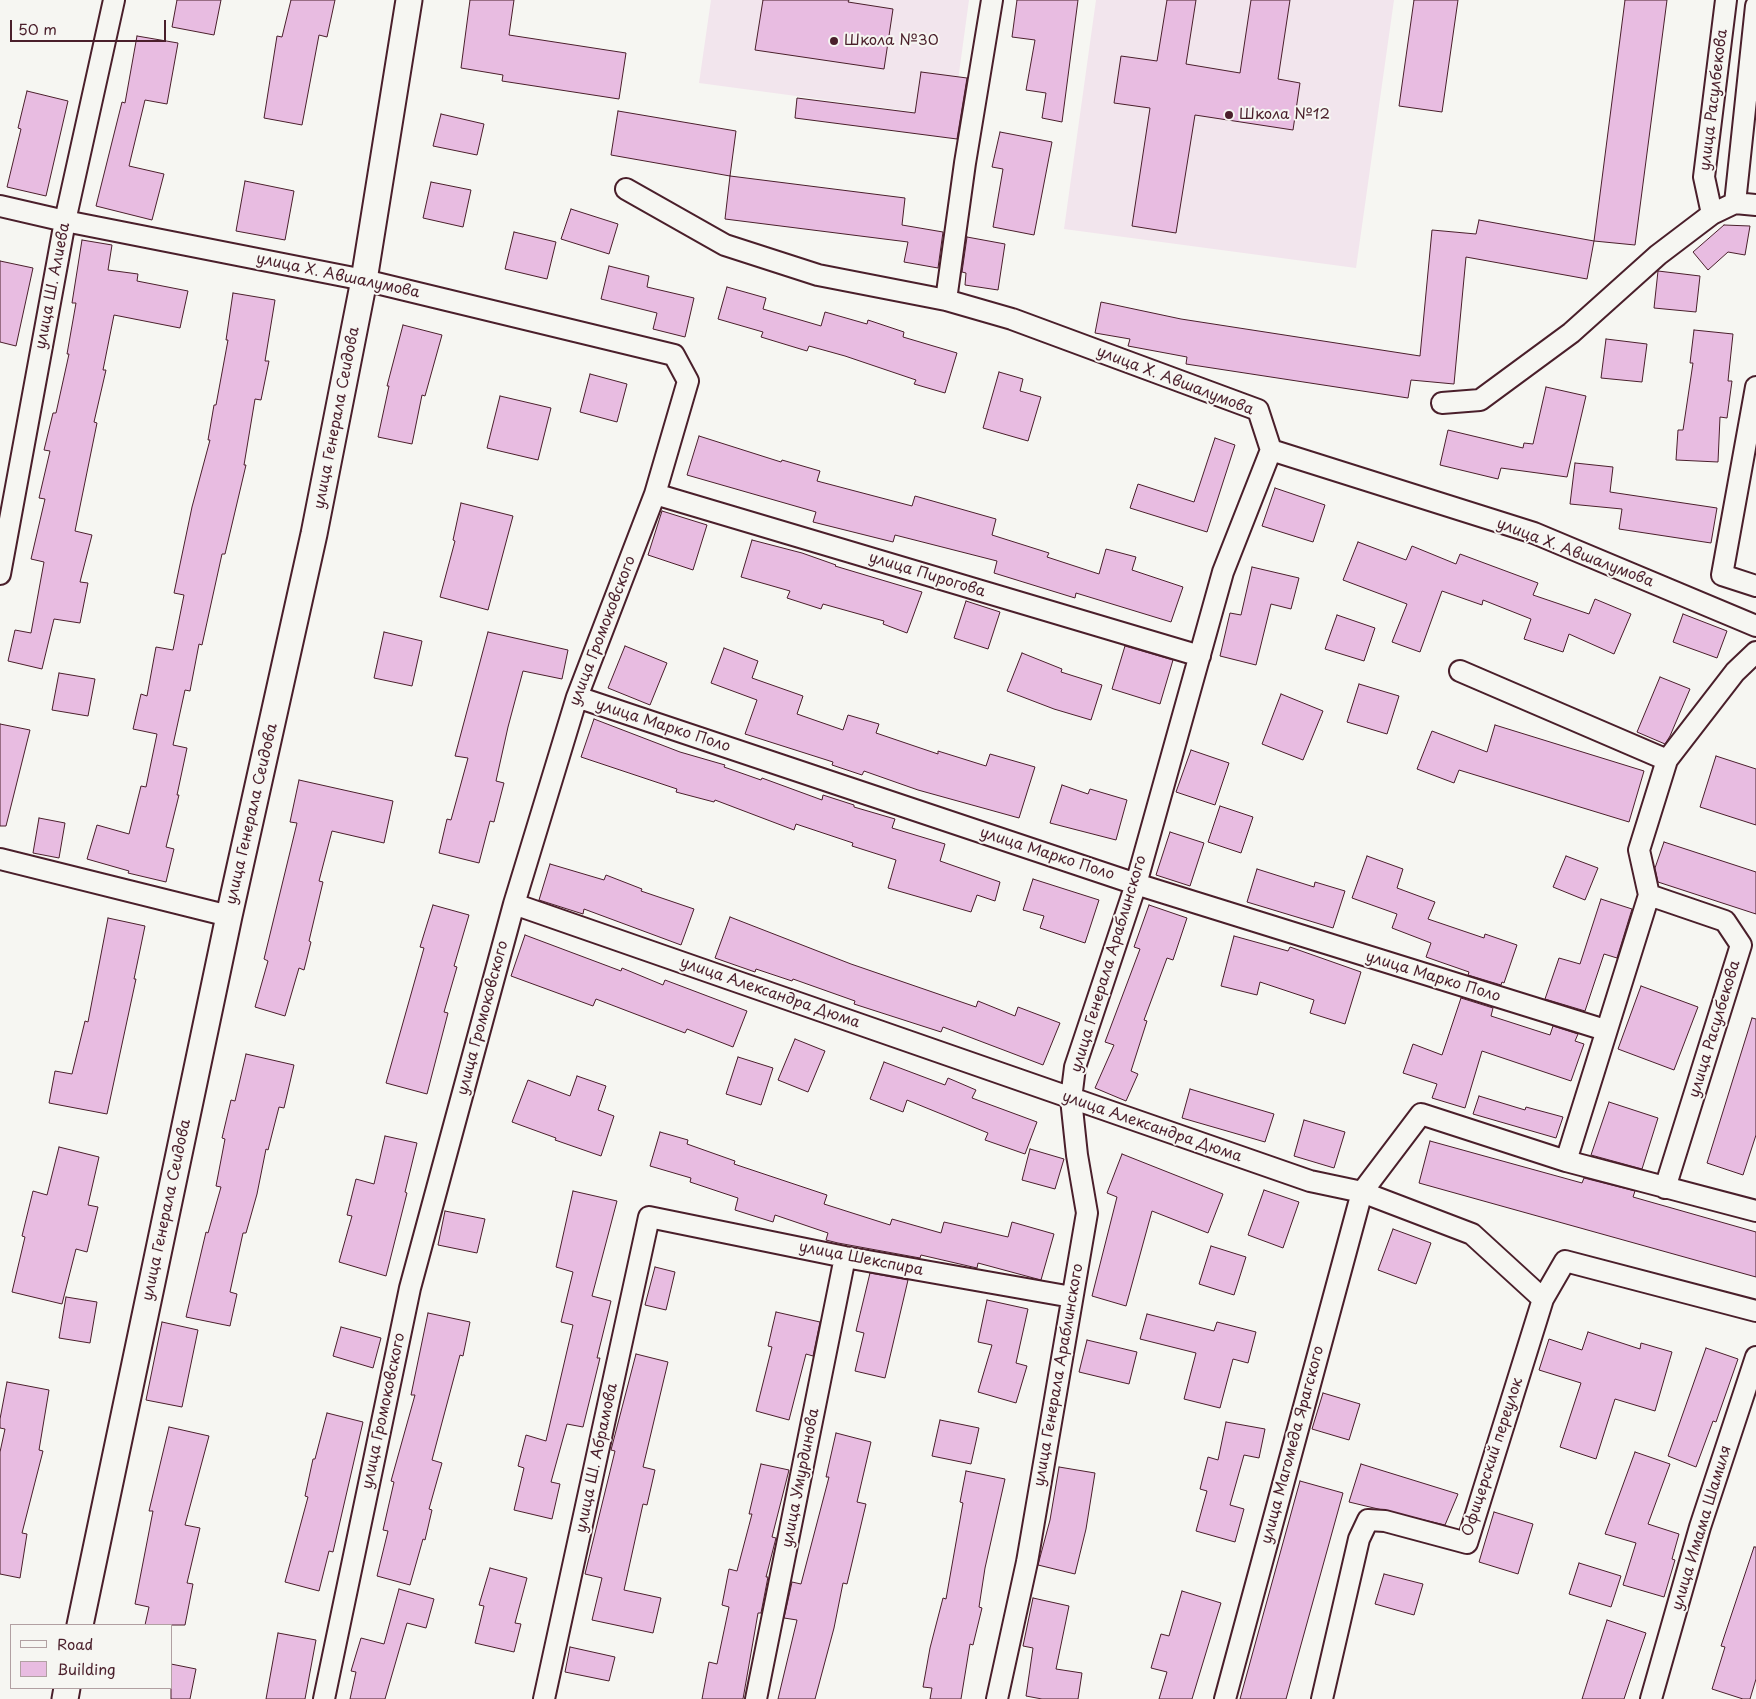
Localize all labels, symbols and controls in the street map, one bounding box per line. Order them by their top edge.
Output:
scale bar [12,10,169,42]
text: 50 m [18,17,57,40]
street label: улица Расулбекова [1696,28,1732,172]
place label: Школа №30 [844,32,939,50]
marker: Школа №30 [828,35,840,47]
place label: Школа №12 [1239,106,1330,124]
marker: Школа №12 [1223,109,1235,121]
street label: улица Ш. Алиева [32,221,74,351]
street label: улица Х. Авшалумова [255,250,421,302]
street label: улица Генерала Сеидова [310,325,364,511]
street label: улица Х. Авшалумова [1094,343,1256,419]
street label: улица Х. Авшалумова [1494,515,1656,591]
street label: улица Пирогова [867,549,987,601]
street label: улица Громоковского [566,553,640,709]
street label: улица Марко Поло [593,696,733,756]
street label: улица Генерала Сеидова [222,722,282,906]
street label: улица Марко Поло [977,824,1117,884]
street label: улица Генерала Араблинского [1067,853,1151,1075]
street label: улица Громоковского [454,939,512,1097]
street label: улица Марко Поло [1363,948,1503,1006]
street label: улица Александра Дюма [678,954,862,1032]
street label: улица Расулбекова [1686,958,1744,1100]
street label: улица Александра Дюма [1060,1088,1244,1166]
street label: улица Генерала Сеидова [139,1118,195,1302]
street label: улица Шекспира [797,1238,925,1280]
street label: улица Генерала Араблинского [1031,1262,1087,1488]
street label: улица Громоковского [359,1331,409,1491]
street label: улица Магомеда Ярагского [1258,1344,1328,1546]
street label: Офицерский переулок [1459,1375,1527,1539]
street label: улица Ш. Абрамова [572,1382,622,1534]
street label: улица Умурдинова [779,1407,823,1549]
street label: улица Имама Шамиля [1668,1443,1736,1613]
legend [10,1624,172,1689]
text: Road [57,1632,93,1655]
text: Building [57,1657,116,1680]

